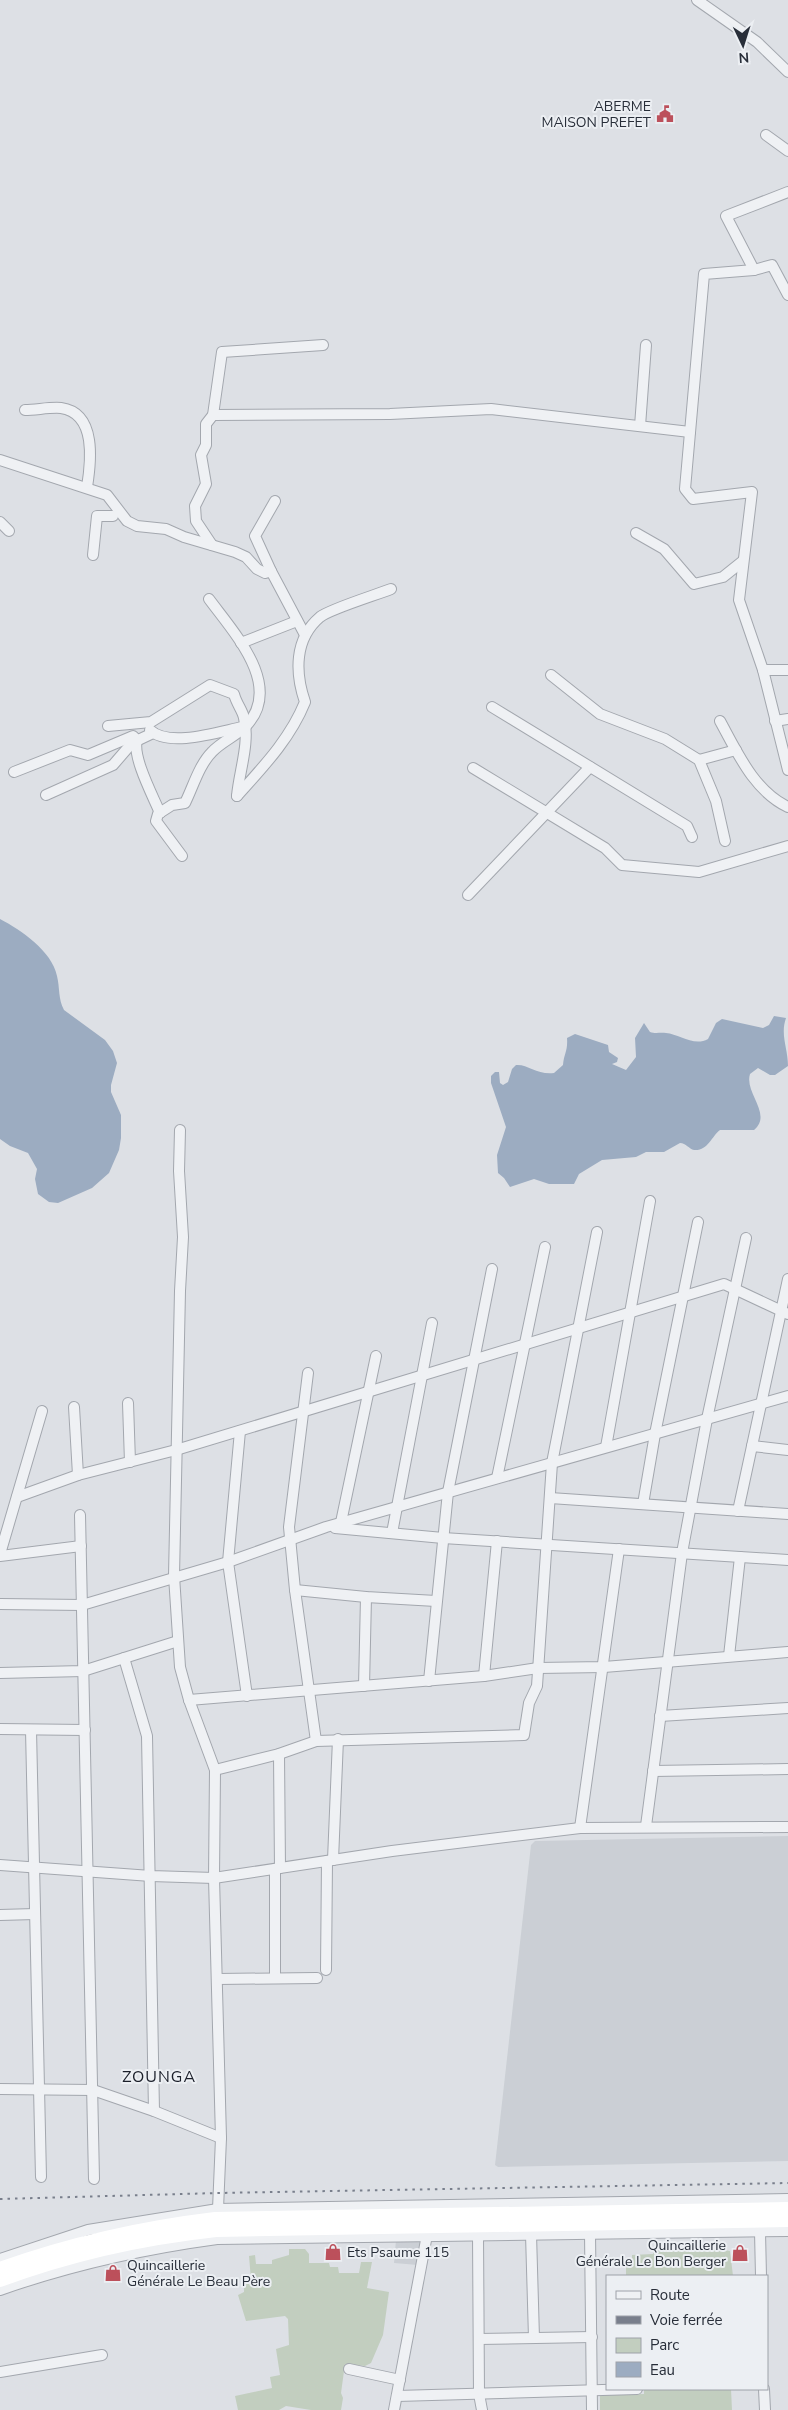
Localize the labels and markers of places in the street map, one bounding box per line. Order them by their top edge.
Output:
place label: ABERME MAISON PREFET [541,97,652,132]
public building icon: ABERME MAISON PREFET [655,104,675,124]
place label: Quincaillerie Générale Le Bon Berger [576,2236,726,2271]
shop icon: Ets Psaume 115 [323,2242,343,2262]
place label: Ets Psaume 115 [347,2243,449,2262]
shop icon: Quincaillerie Générale Le Bon Berger [730,2243,750,2263]
place label: Quincaillerie Générale Le Beau Père [127,2256,270,2291]
shop icon: Quincaillerie Générale Le Beau Père [103,2263,123,2283]

